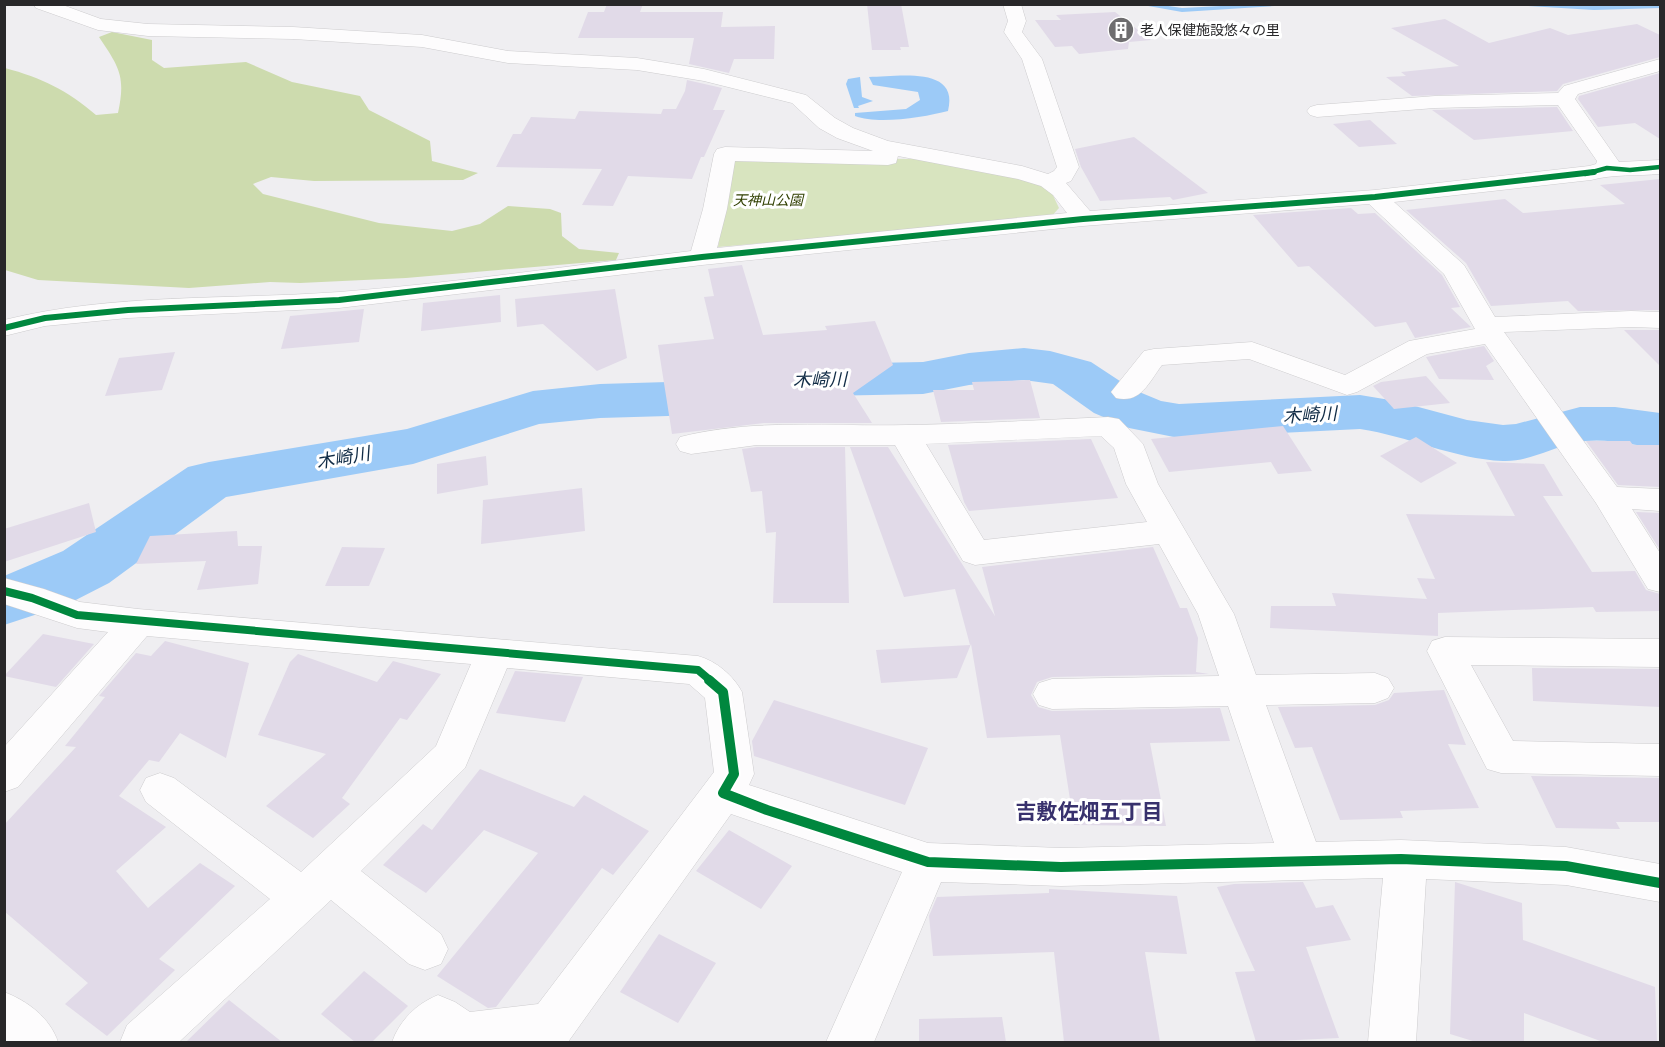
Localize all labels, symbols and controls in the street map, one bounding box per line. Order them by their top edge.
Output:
building icon: 老人保健施設悠々の里 [1106,15,1136,45]
place label: 老人保健施設悠々の里 [1140,20,1280,39]
park label: 天神山公園 [733,190,805,209]
water label: 木崎川 [793,366,849,391]
water label: 木崎川 [1282,401,1340,427]
water label: 木崎川 [314,440,373,474]
district label: 吉敷佐畑五丁目 [1016,797,1163,825]

